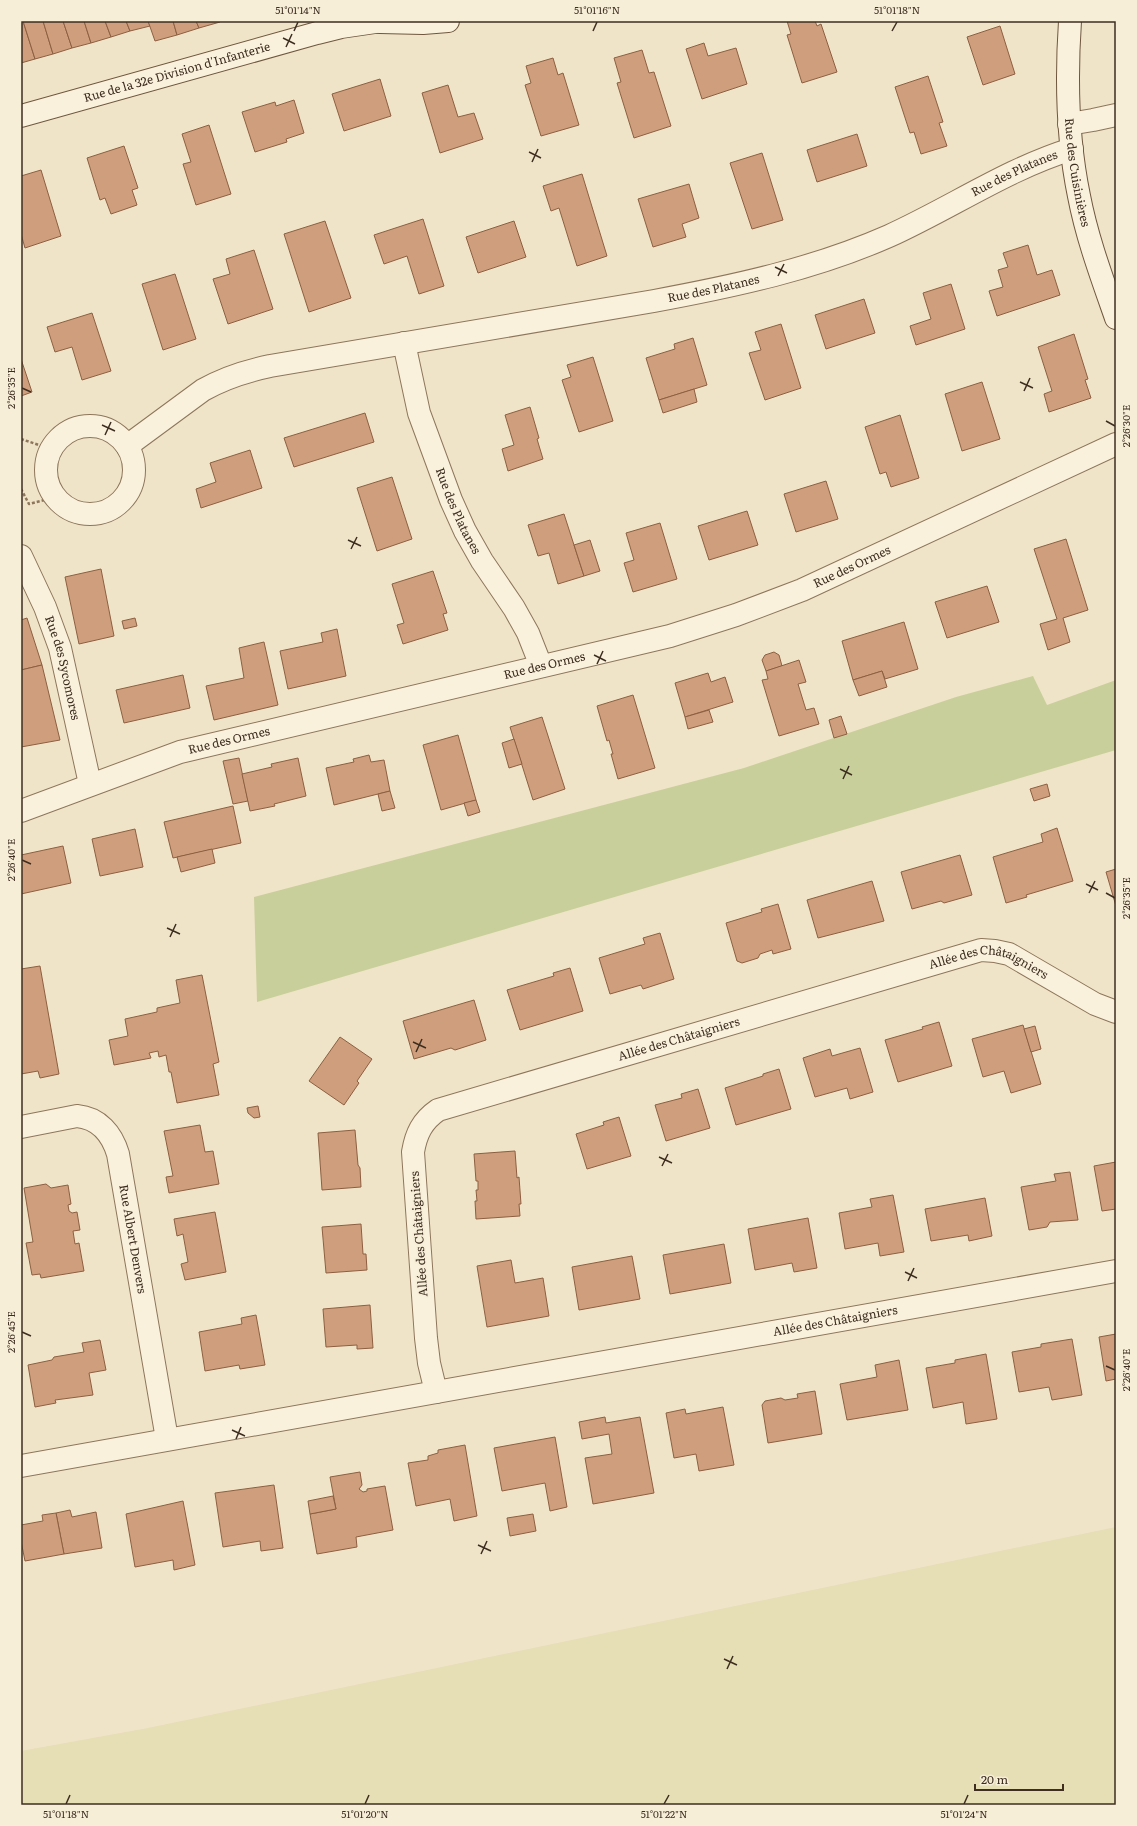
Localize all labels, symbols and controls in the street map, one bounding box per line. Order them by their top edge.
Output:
text: 51°01'14"N [275,2,321,17]
text: 51°01'16"N [574,2,620,17]
text: 51°01'18"N [874,2,920,17]
street label: Rue de la 32e Division d'Infanterie [81,37,272,106]
street label: Rue des Cuisinières [1061,117,1096,229]
street label: Rue des Platanes [968,144,1060,200]
street label: Rue des Platanes [666,269,762,306]
text: 2°26'35"E [3,367,18,409]
text: 2°26'30"E [1118,405,1133,447]
street label: Rue des Platanes [432,465,487,558]
street label: Rue des Ormes [810,540,894,592]
street label: Rue des Sycomores [41,613,86,722]
street label: Rue des Ormes [501,646,587,683]
street label: Rue des Ormes [186,721,272,758]
text: 2°26'40"E [3,839,18,881]
text: 2°26'35"E [1118,877,1133,919]
street label: Allée des Châtaigniers [926,940,1052,983]
street label: Allée des Châtaigniers [616,1011,742,1065]
street label: Allée des Châtaigniers [405,1170,431,1298]
street label: Rue Albert Denvers [115,1183,152,1295]
street label: Allée des Châtaigniers [771,1300,899,1340]
text: 2°26'45"E [3,1311,18,1353]
text: 2°26'40"E [1118,1349,1133,1391]
scale bar [975,1766,1063,1792]
text: 20 m [981,1770,1008,1788]
text: 51°01'18"N [43,1806,89,1821]
text: 51°01'20"N [341,1806,389,1821]
text: 51°01'22"N [641,1806,687,1821]
text: 51°01'24"N [940,1806,988,1821]

